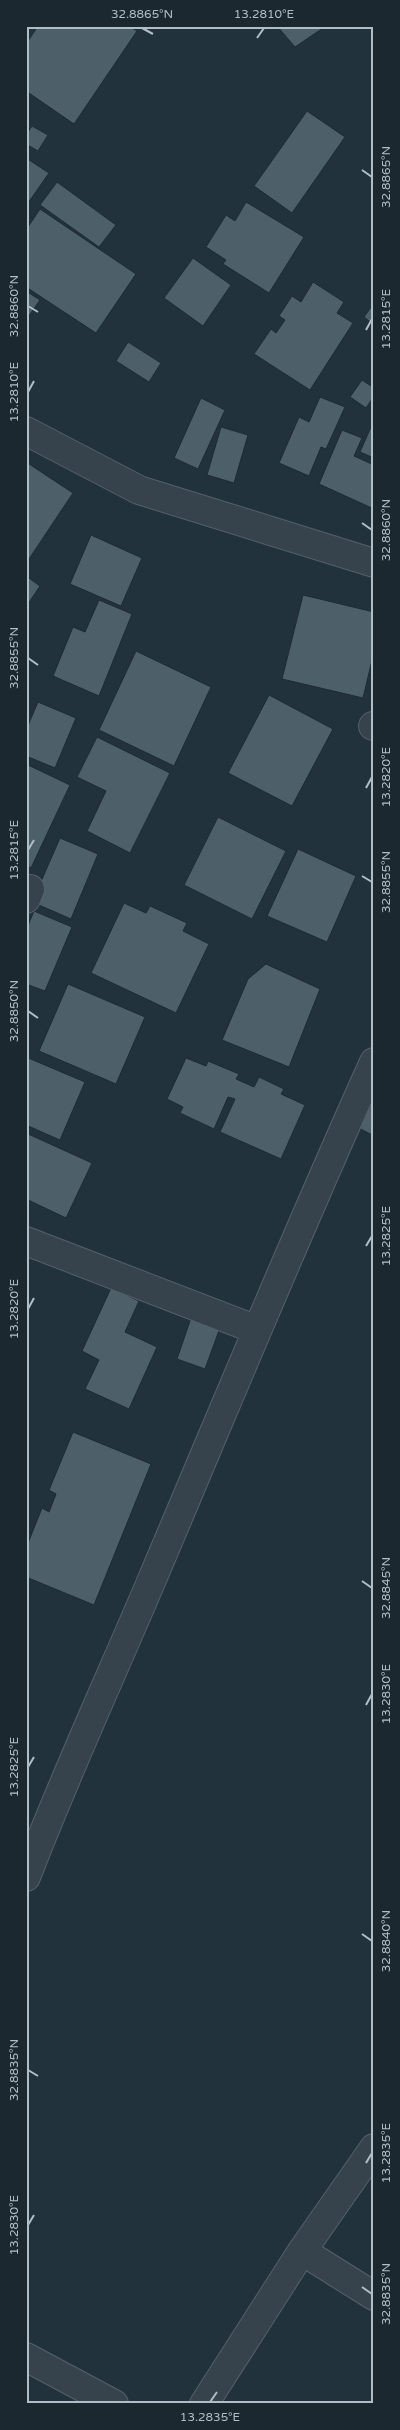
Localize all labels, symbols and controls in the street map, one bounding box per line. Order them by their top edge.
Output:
text: 32.8865°N [111,7,173,21]
text: 13.2810°E [234,7,295,21]
text: 32.8865°N [379,146,393,208]
text: 32.8860°N [7,275,21,337]
text: 13.2815°E [379,289,393,349]
text: 13.2810°E [7,361,21,422]
text: 32.8860°N [379,499,393,561]
text: 32.8855°N [7,627,21,689]
text: 13.2820°E [379,746,393,807]
text: 13.2815°E [7,820,21,880]
text: 32.8855°N [379,851,393,913]
text: 32.8850°N [7,980,21,1042]
text: 13.2825°E [379,1206,393,1266]
text: 13.2820°E [7,1278,21,1339]
text: 32.8845°N [379,1557,393,1619]
text: 13.2830°E [379,1663,393,1724]
text: 13.2825°E [7,1737,21,1797]
text: 32.8840°N [379,1910,393,1972]
text: 32.8835°N [7,2039,21,2101]
text: 13.2835°E [379,2123,393,2183]
text: 13.2830°E [7,2194,21,2255]
text: 32.8835°N [379,2263,393,2325]
text: 13.2835°E [180,2410,240,2424]

